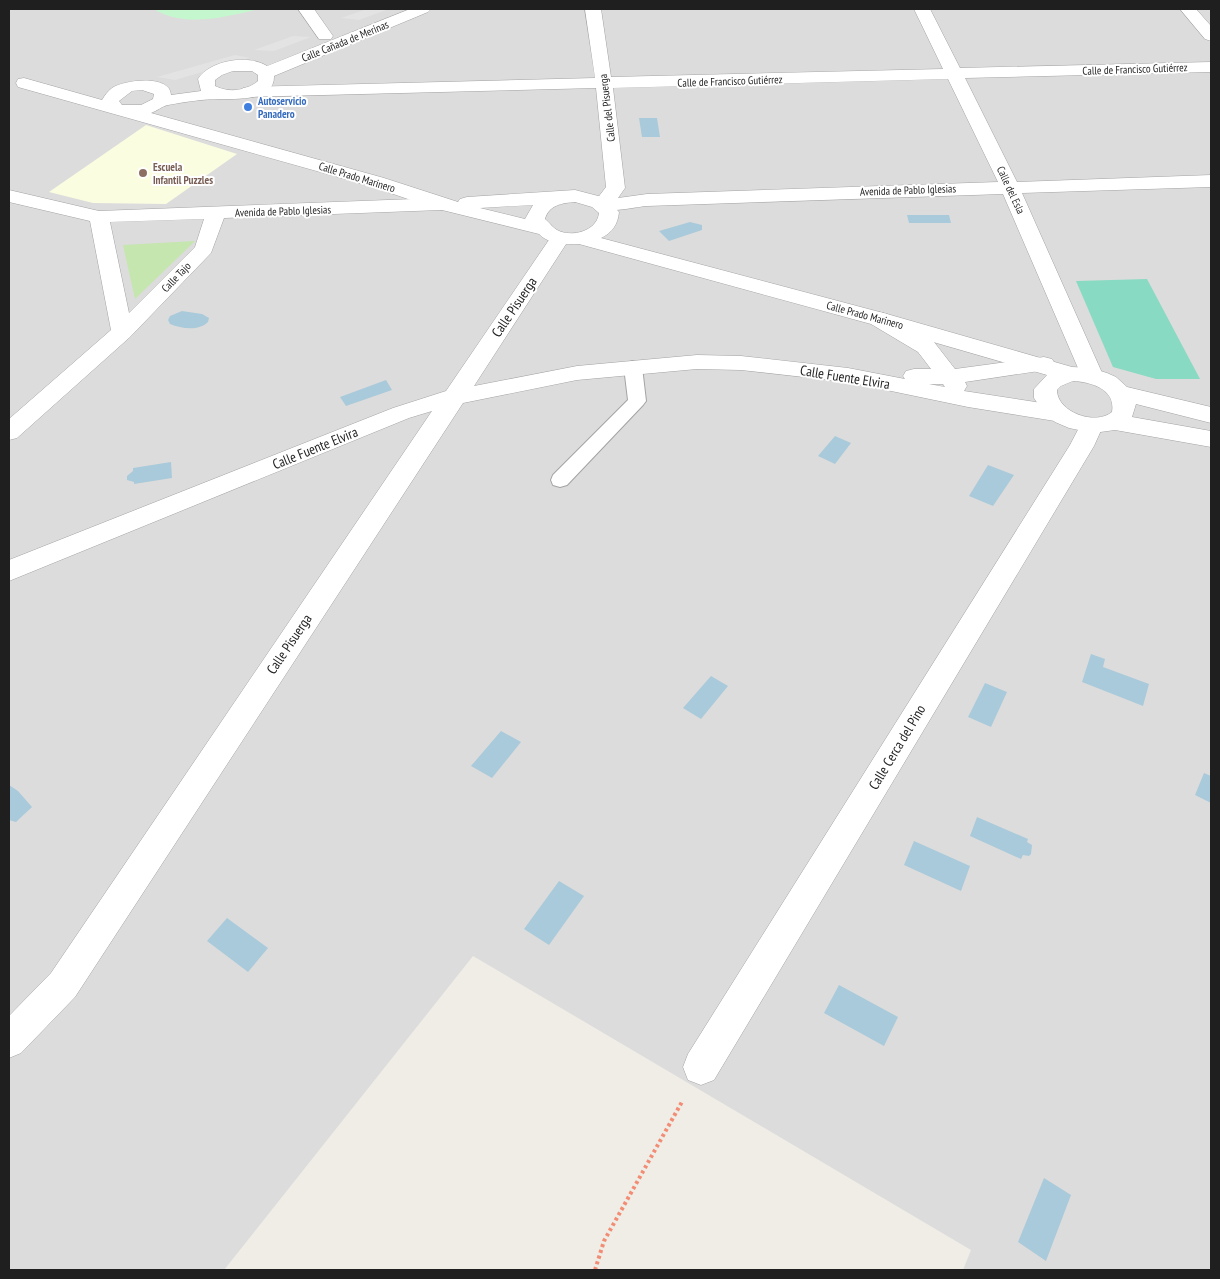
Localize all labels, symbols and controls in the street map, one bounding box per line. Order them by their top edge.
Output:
street label: Calle Cañada de Merinas [299,17,391,65]
street label: Calle de Francisco Gutiérrez [1082,60,1188,78]
street label: Calle de Francisco Gutiérrez [677,72,783,90]
street label: Calle del Pisuerga [596,73,618,143]
place label: Autoservicio Panadero [257,94,306,121]
marker: Autoservicio Panadero [242,101,254,113]
street label: Calle Prado Marinero [317,159,397,195]
place label: Escuela Infantil Puzzles [153,160,213,187]
street label: Calle del Esla [994,164,1028,216]
marker: Escuela Infantil Puzzles [137,167,149,179]
street label: Avenida de Pablo Iglesias [860,181,957,199]
street label: Avenida de Pablo Iglesias [235,202,332,220]
street label: Calle Tajo [158,259,194,295]
street label: Calle Pisuerga [487,274,541,340]
street label: Calle Prado Marinero [825,298,905,332]
street label: Calle Fuente Elvira [799,361,891,393]
street label: Calle Fuente Elvira [270,423,360,473]
street label: Calle Pisuerga [262,611,316,677]
street label: Calle Cerca del Pino [865,701,929,793]

